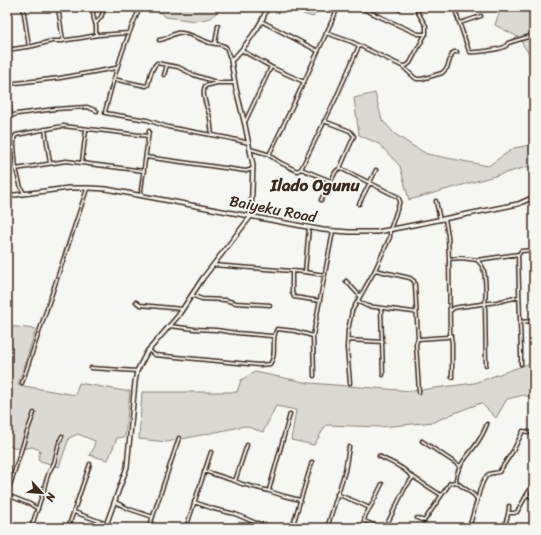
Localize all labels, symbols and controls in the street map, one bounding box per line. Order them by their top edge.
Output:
district label: Ilado Ogunu [269,170,360,200]
street label: Baiyeku Road [227,188,320,230]
north arrow [22,473,62,513]
text: N [40,489,61,505]

